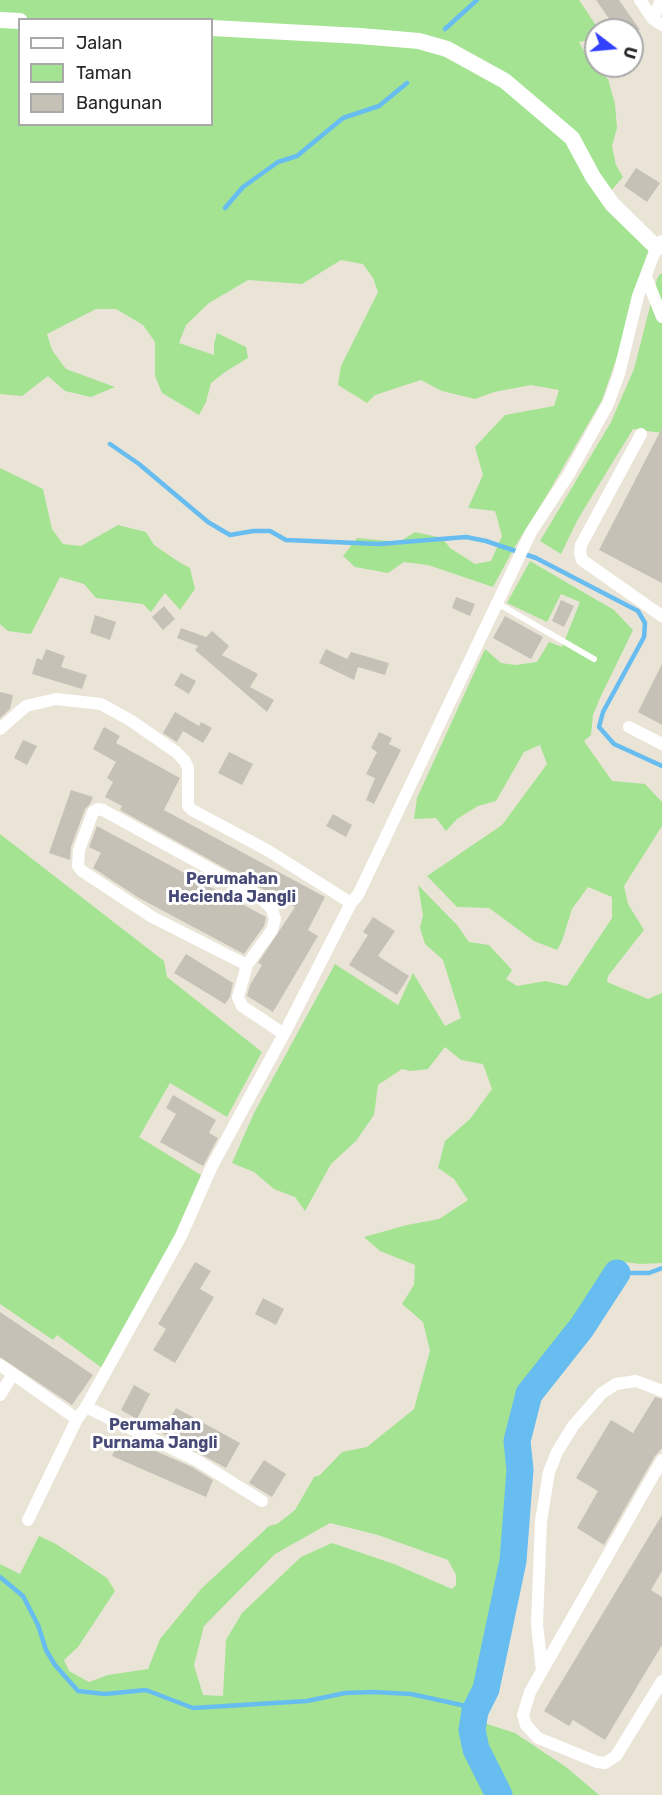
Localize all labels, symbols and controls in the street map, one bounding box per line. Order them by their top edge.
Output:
legend [18,18,213,126]
north arrow [584,18,644,78]
text: Jalan [76,32,123,54]
text: U [619,44,641,61]
text: Taman [76,62,132,84]
text: Bangunan [76,92,162,114]
district label: Perumahan Hecienda Jangli [168,869,296,907]
district label: Perumahan Purnama Jangli [92,1415,218,1453]

